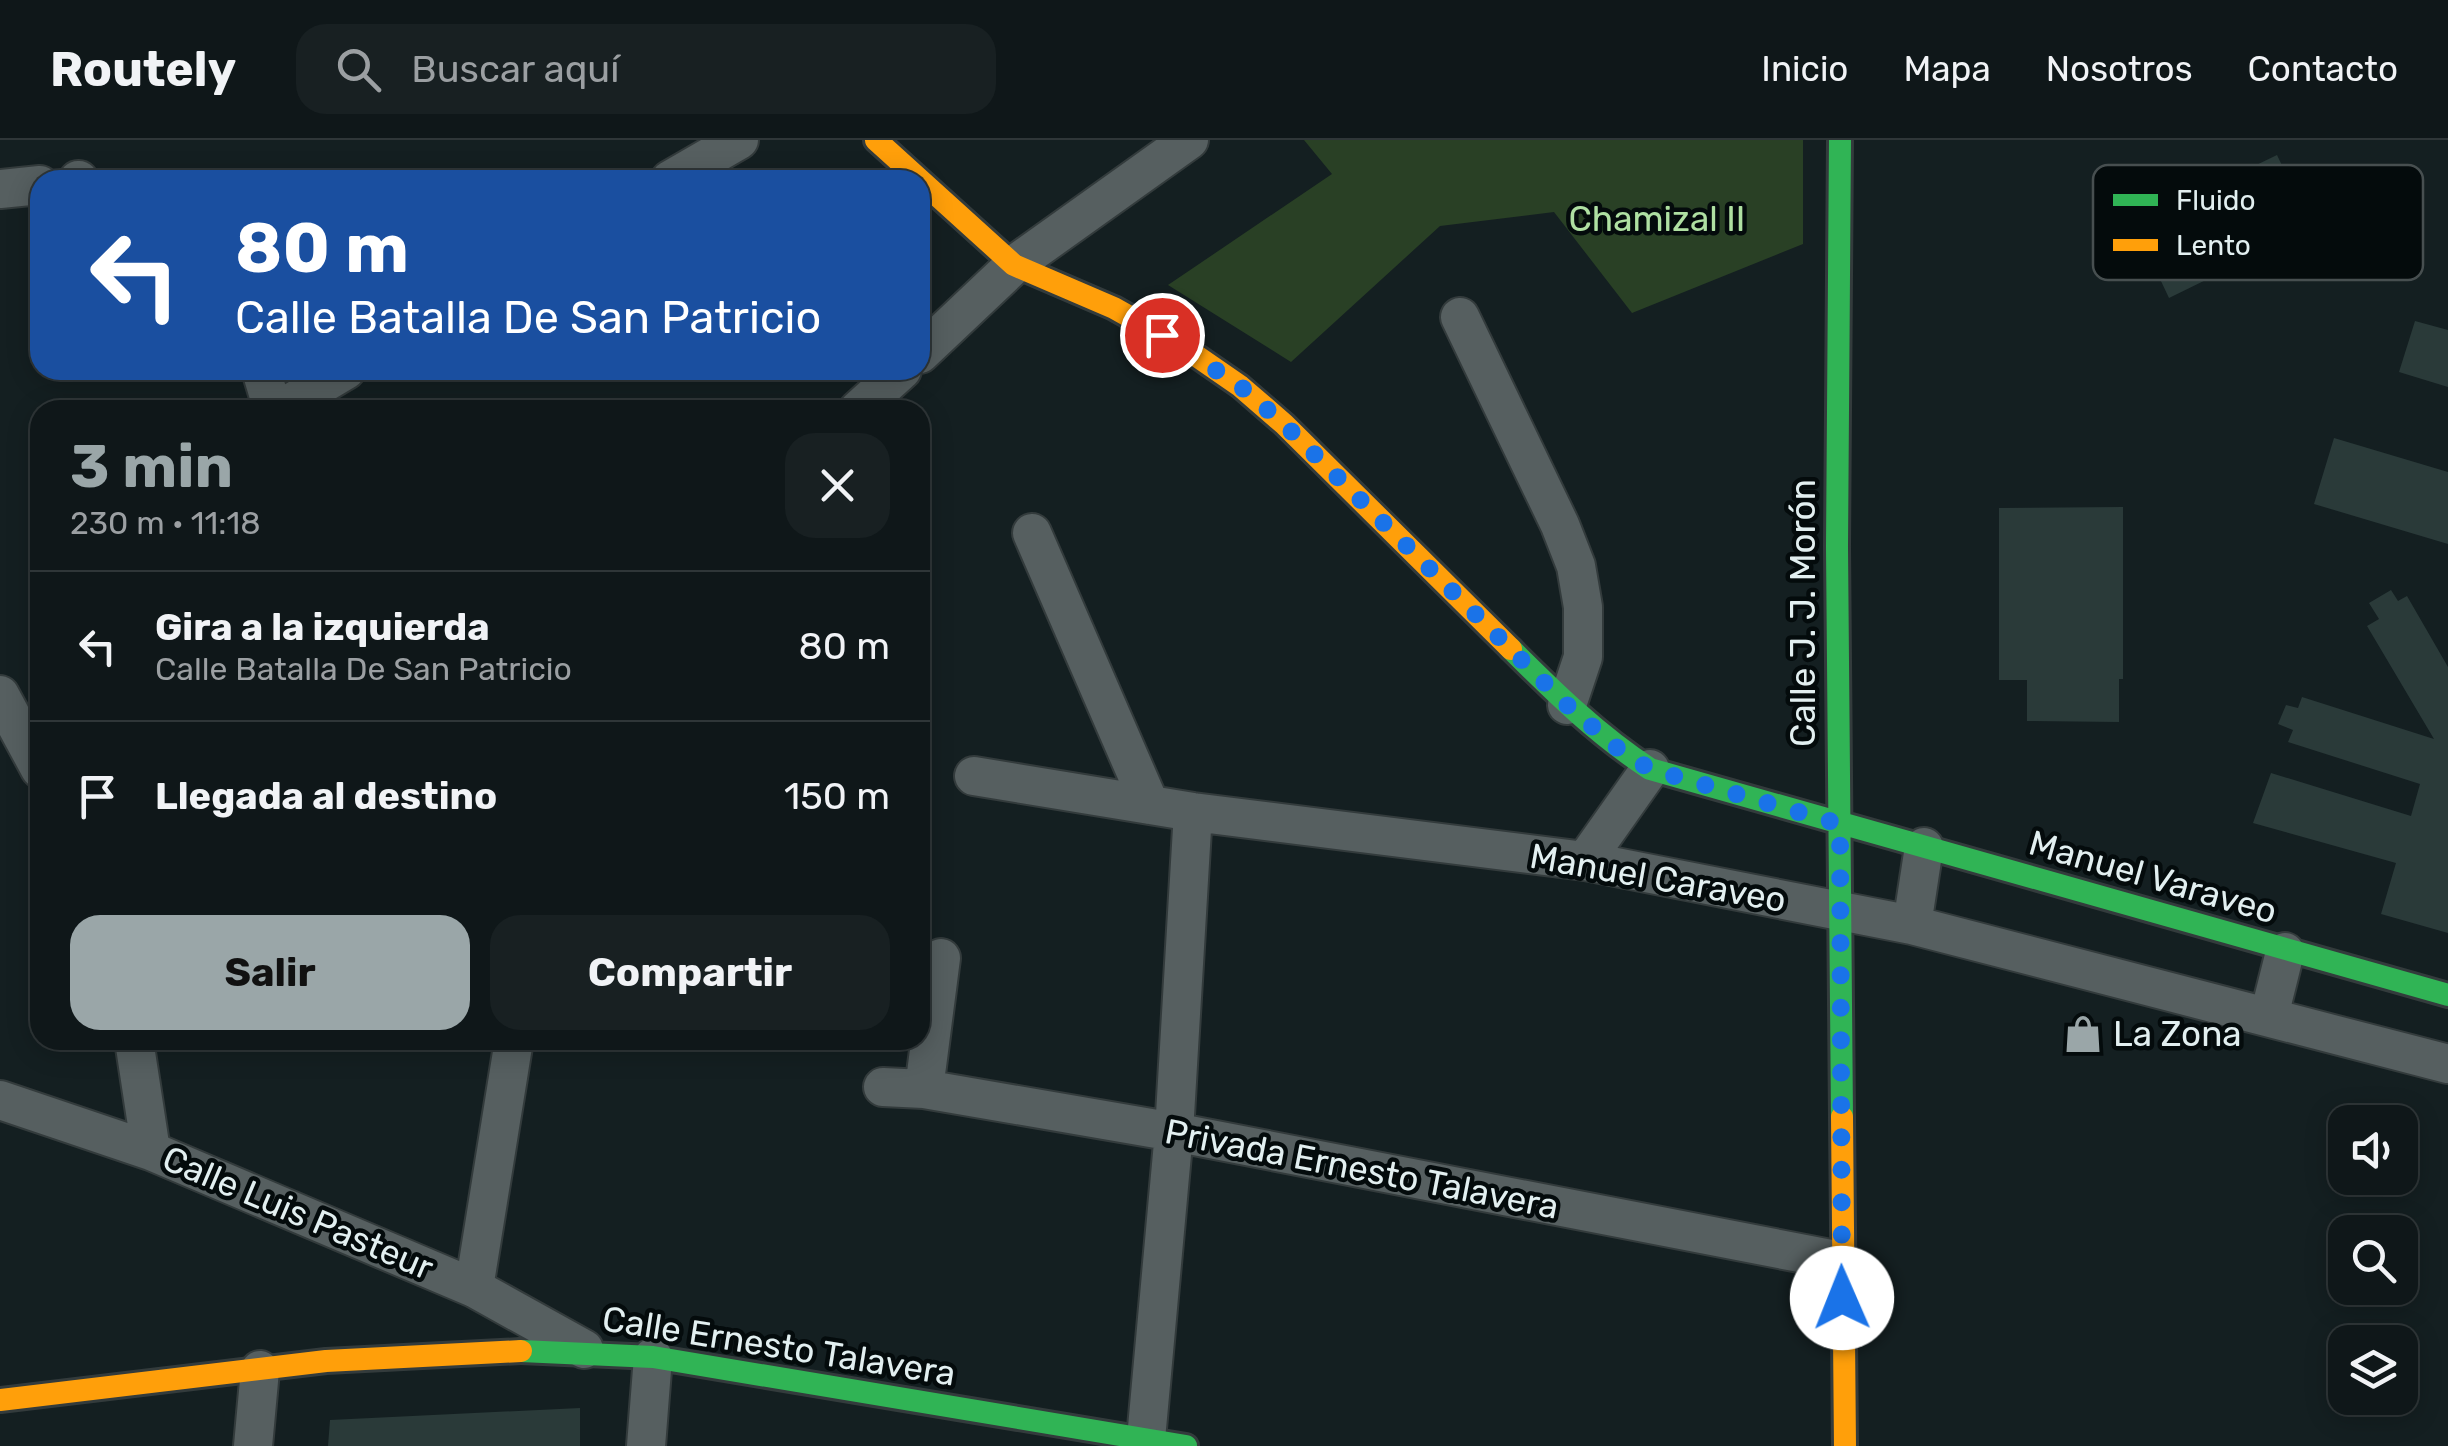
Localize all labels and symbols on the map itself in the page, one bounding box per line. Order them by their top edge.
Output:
legend [2093,165,2423,280]
text: Fluido [2176,184,2256,217]
park label: Chamizal II [1569,198,1745,240]
text: Lento [2176,229,2251,262]
pin [1120,293,1205,378]
street label: Calle J. J. Morón [1782,479,1824,747]
street label: Manuel Varaveo [2024,822,2282,932]
street label: Manuel Caraveo [1527,835,1789,921]
shop icon: La Zona [2062,1013,2104,1055]
place label: La Zona [2113,1013,2242,1055]
street label: Privada Ernesto Talavera [1162,1110,1562,1228]
street label: Calle Luis Pasteur [156,1137,440,1289]
position arrow [1790,1246,1894,1350]
street label: Calle Ernesto Talavera [599,1297,959,1395]

